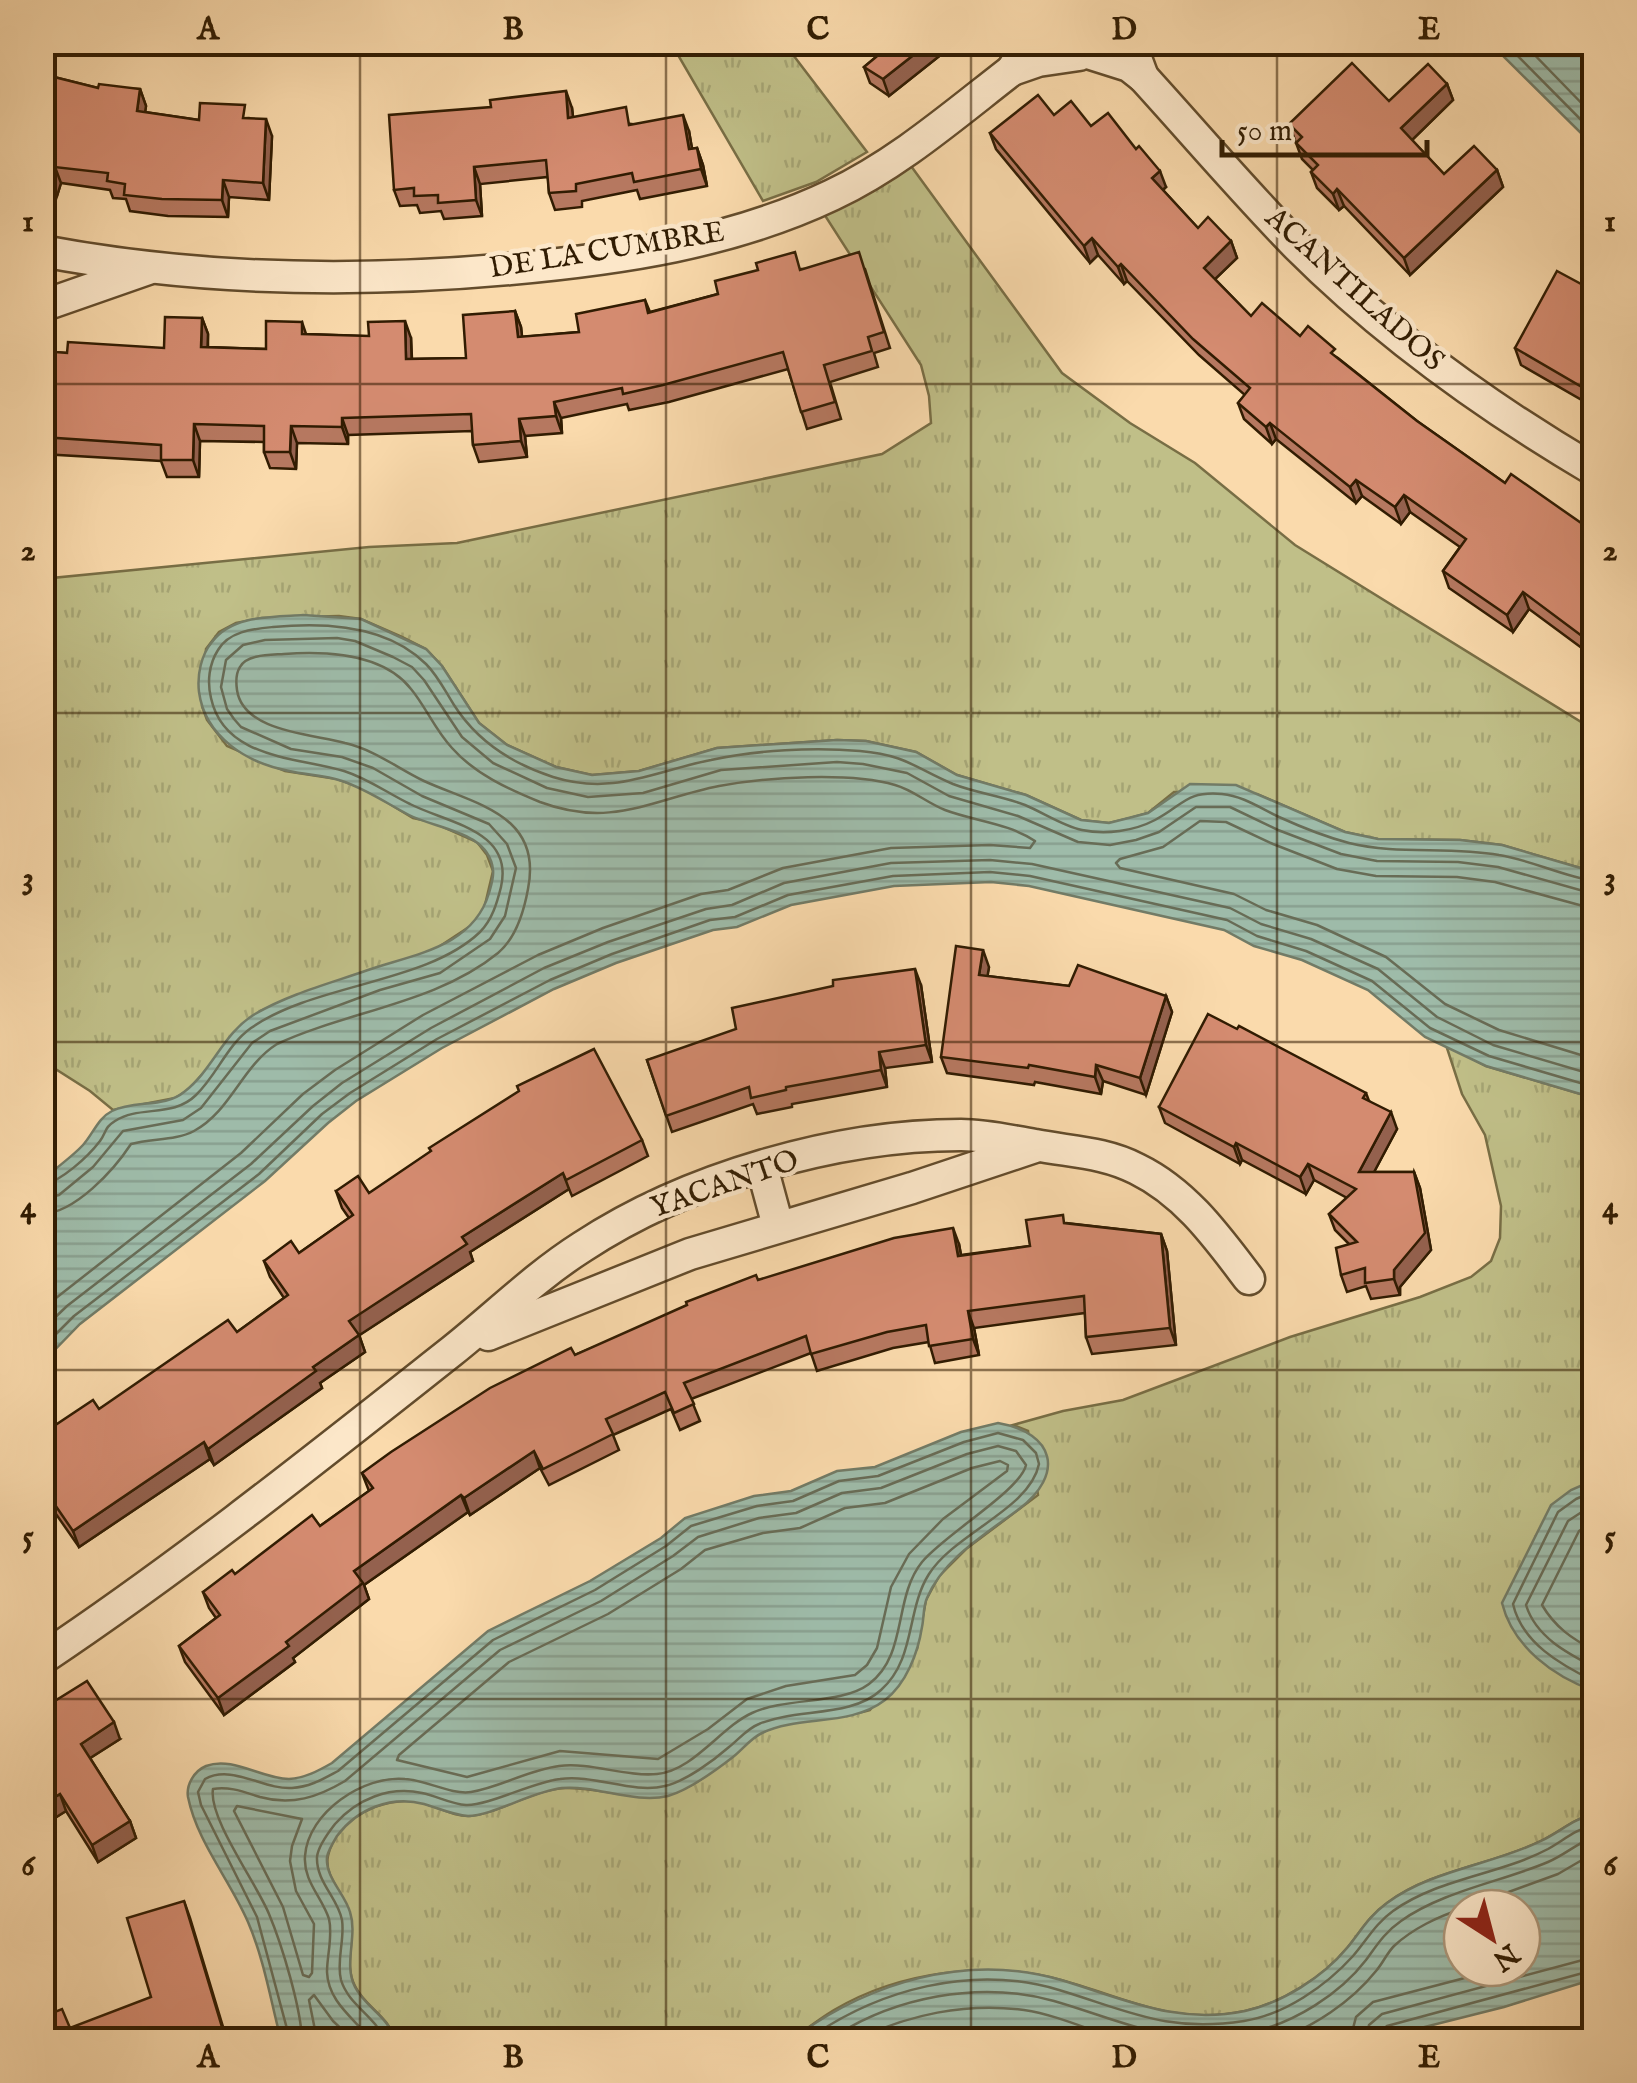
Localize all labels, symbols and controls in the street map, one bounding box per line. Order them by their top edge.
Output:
text: A [195,10,220,51]
text: B [502,10,524,51]
text: C [807,10,830,51]
text: D [1111,10,1137,51]
text: E [1418,10,1440,51]
scale bar [1222,95,1427,157]
text: 50 m [1237,113,1292,151]
street label: ACANTILADOS [1256,199,1451,380]
text: 1 [22,202,34,243]
text: 1 [1604,202,1616,243]
street label: DE LA CUMBRE [487,214,727,288]
text: 2 [20,531,36,572]
text: 2 [1602,531,1618,572]
text: 3 [22,859,34,900]
text: 3 [1604,859,1616,900]
street label: YACANTO [646,1142,804,1228]
text: 4 [20,1188,36,1229]
text: 4 [1602,1188,1618,1229]
text: 5 [22,1517,34,1558]
text: 5 [1604,1517,1616,1558]
text: 6 [21,1846,36,1887]
text: 6 [1603,1846,1618,1887]
north arrow [1442,1888,1542,1988]
text: N [1485,1934,1526,1977]
text: A [195,2038,220,2079]
text: B [502,2038,524,2079]
text: C [807,2038,830,2079]
text: D [1111,2038,1137,2079]
text: E [1418,2038,1440,2079]

